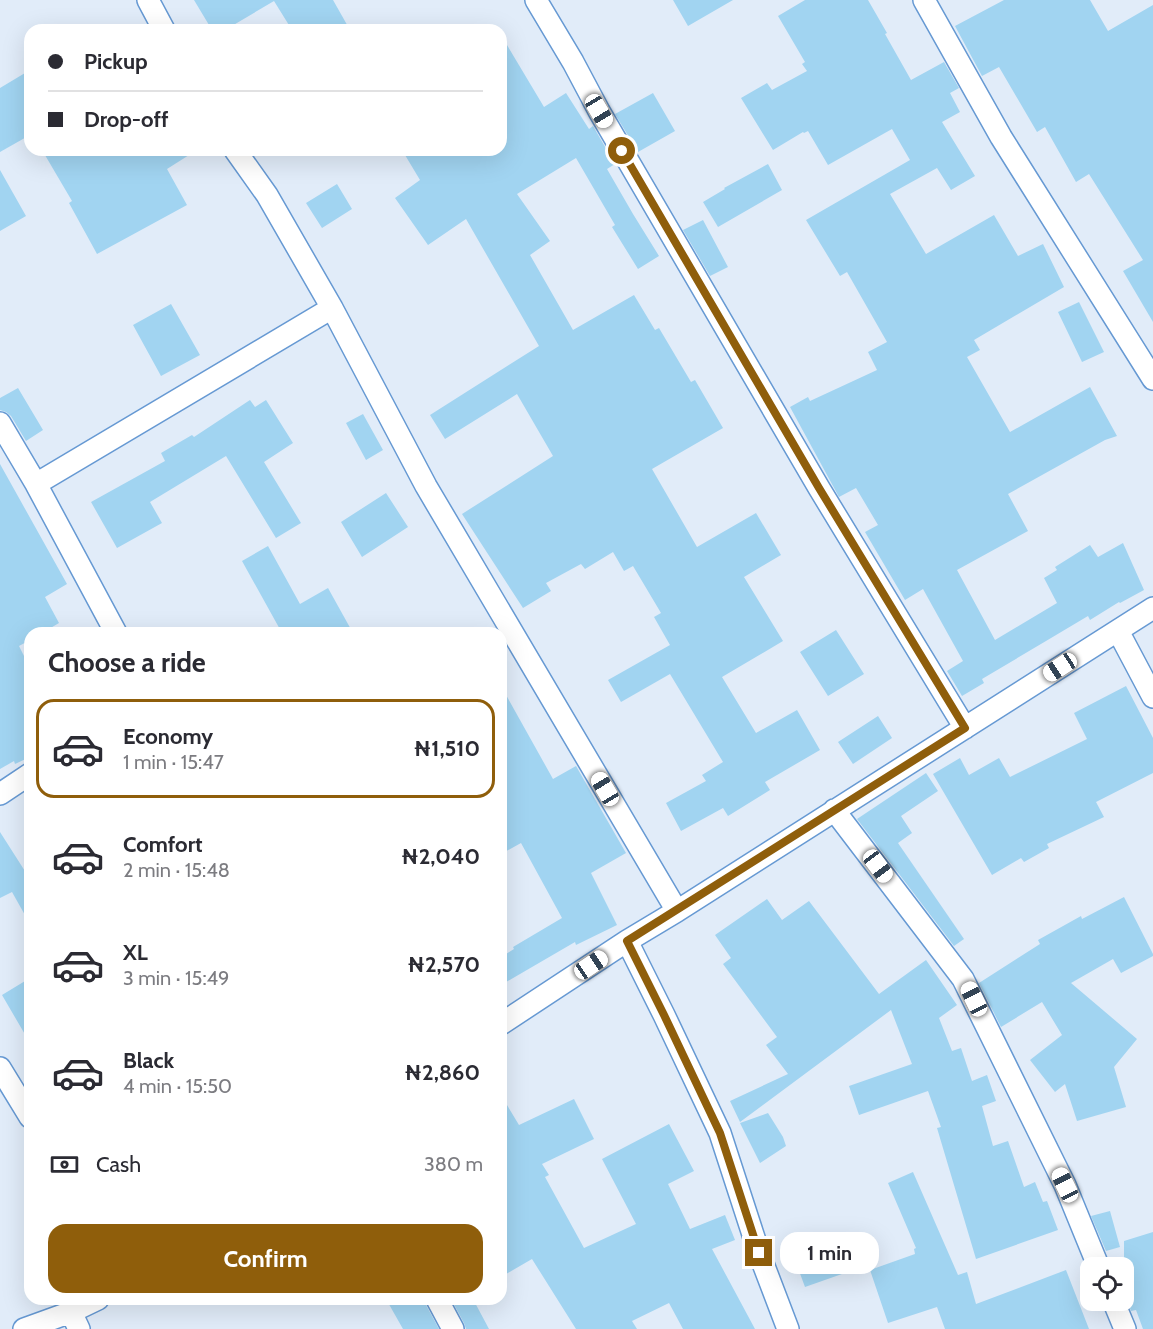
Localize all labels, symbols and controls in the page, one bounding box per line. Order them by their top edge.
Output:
text: Pickup [84,48,148,75]
car [582,91,616,131]
text: Drop-off [84,106,168,133]
route start [608,137,635,164]
text: Choose a ride [48,646,206,679]
car [1040,650,1080,684]
icon: car [51,722,105,776]
text: Economy [123,723,213,750]
text: ₦1,510 [414,735,480,762]
text: 1 min · 15:47 [123,750,224,774]
car [588,769,622,809]
icon: car [51,830,105,884]
text: Comfort [123,831,202,858]
text: ₦2,040 [401,843,480,870]
car [860,846,896,886]
text: 2 min · 15:48 [123,858,230,882]
icon: car [51,938,105,992]
text: XL [123,939,148,966]
car [571,947,611,983]
text: ₦2,570 [407,951,480,978]
text: 3 min · 15:49 [123,966,229,990]
car [958,979,990,1019]
icon: car [51,1046,105,1100]
text: Black [123,1047,174,1074]
text: ₦2,860 [404,1059,480,1086]
text: 4 min · 15:50 [123,1074,232,1098]
icon: cash [48,1148,81,1181]
text: Cash [96,1151,141,1178]
text: 380 m [424,1152,483,1176]
car [1049,1165,1081,1205]
button: Confirm [48,1224,483,1293]
callout: 1 min [780,1232,879,1274]
route end [745,1239,772,1266]
text: 1 min [807,1241,852,1265]
map controls [1080,1257,1134,1311]
button: locate [1080,1257,1134,1311]

